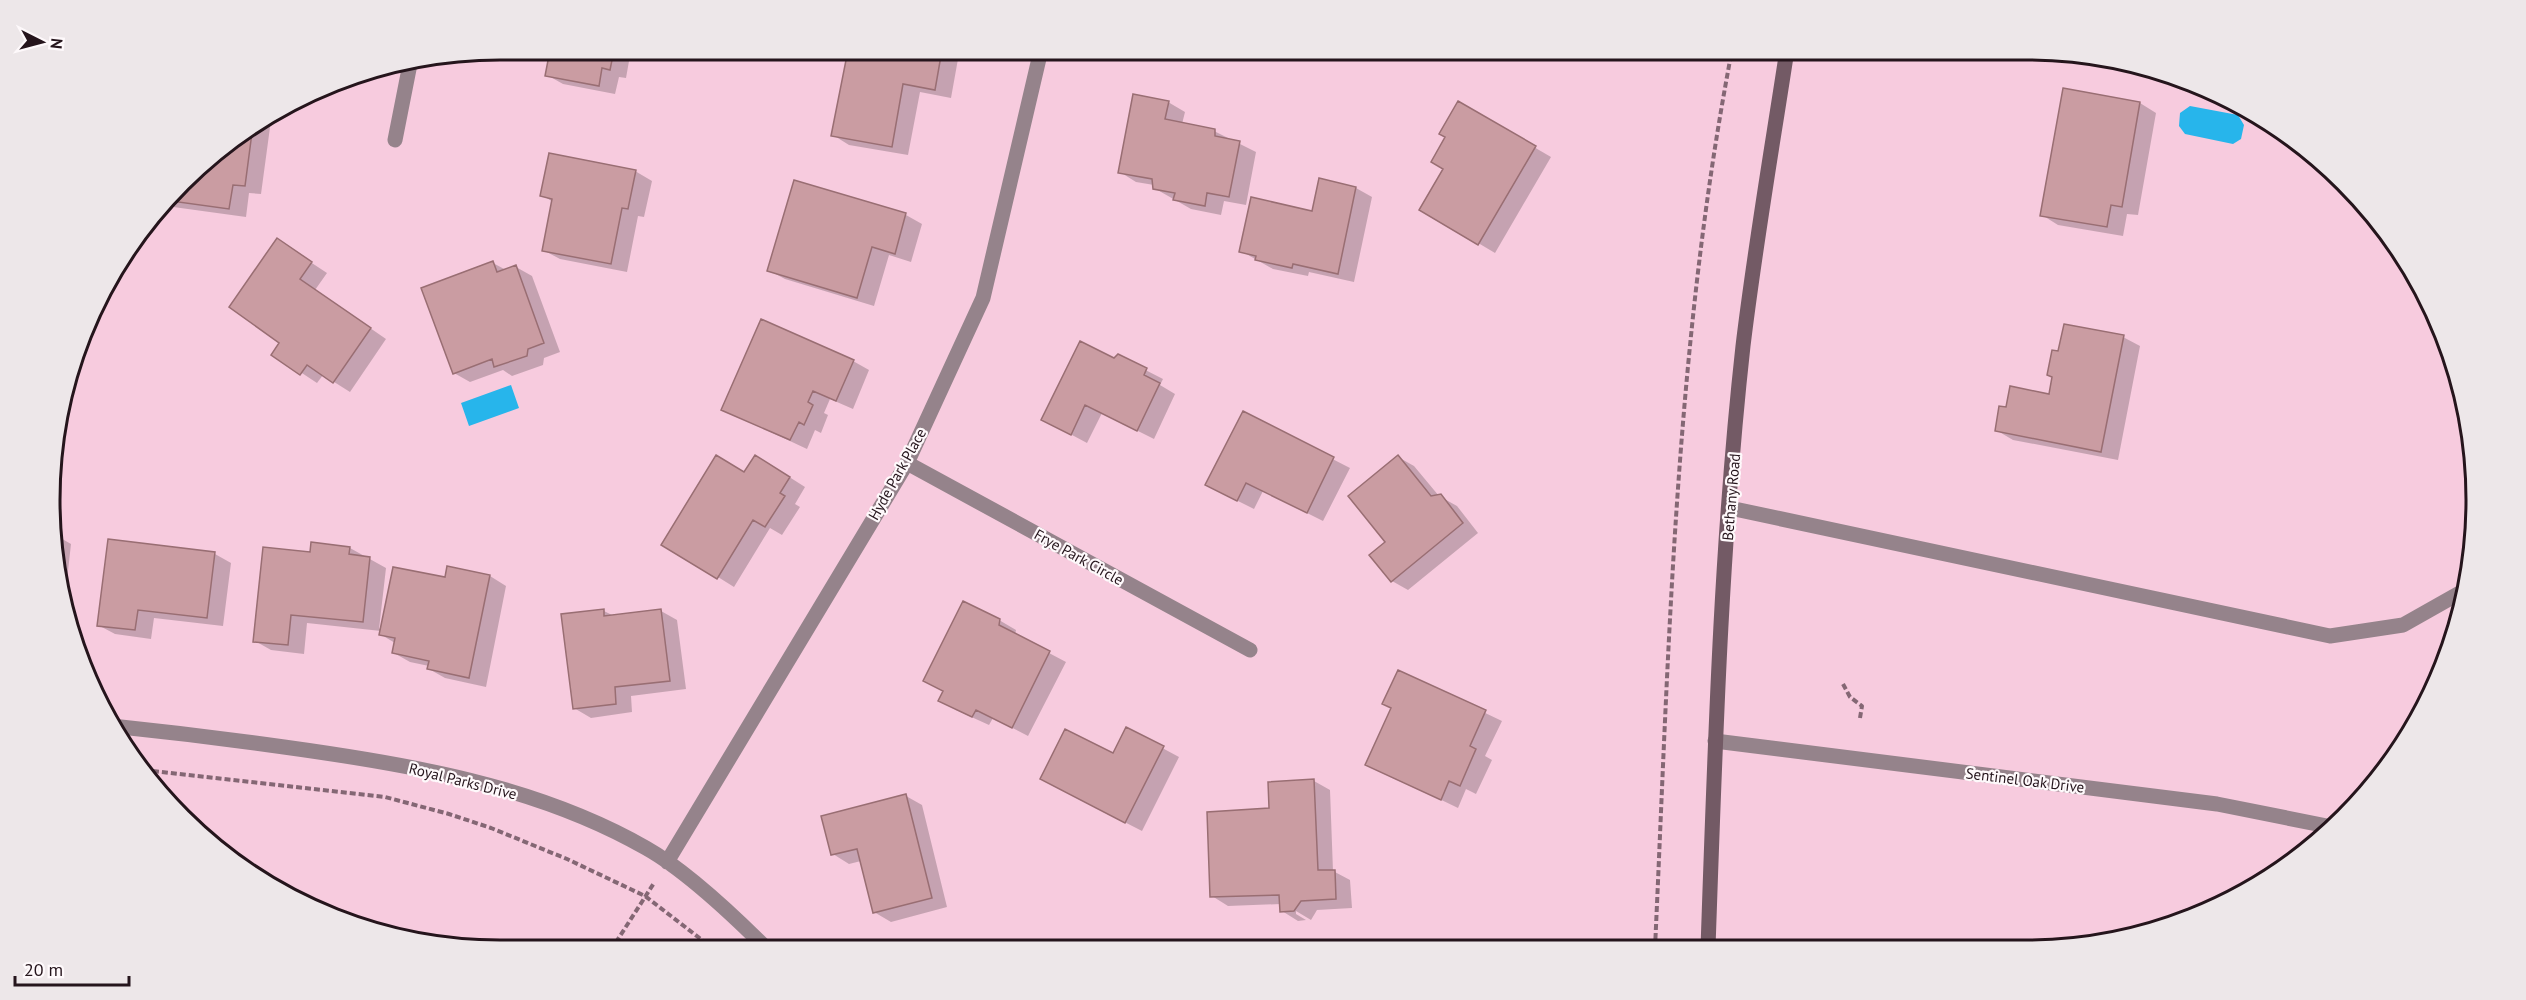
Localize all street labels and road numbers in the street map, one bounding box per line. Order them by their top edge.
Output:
street label: Hyde Park Place [864,425,930,523]
street label: Bethany Road [1718,453,1744,541]
street label: Frye Park Circle [1031,525,1127,589]
street label: Royal Parks Drive [407,758,519,804]
street label: Sentinel Oak Drive [1965,763,2085,797]

